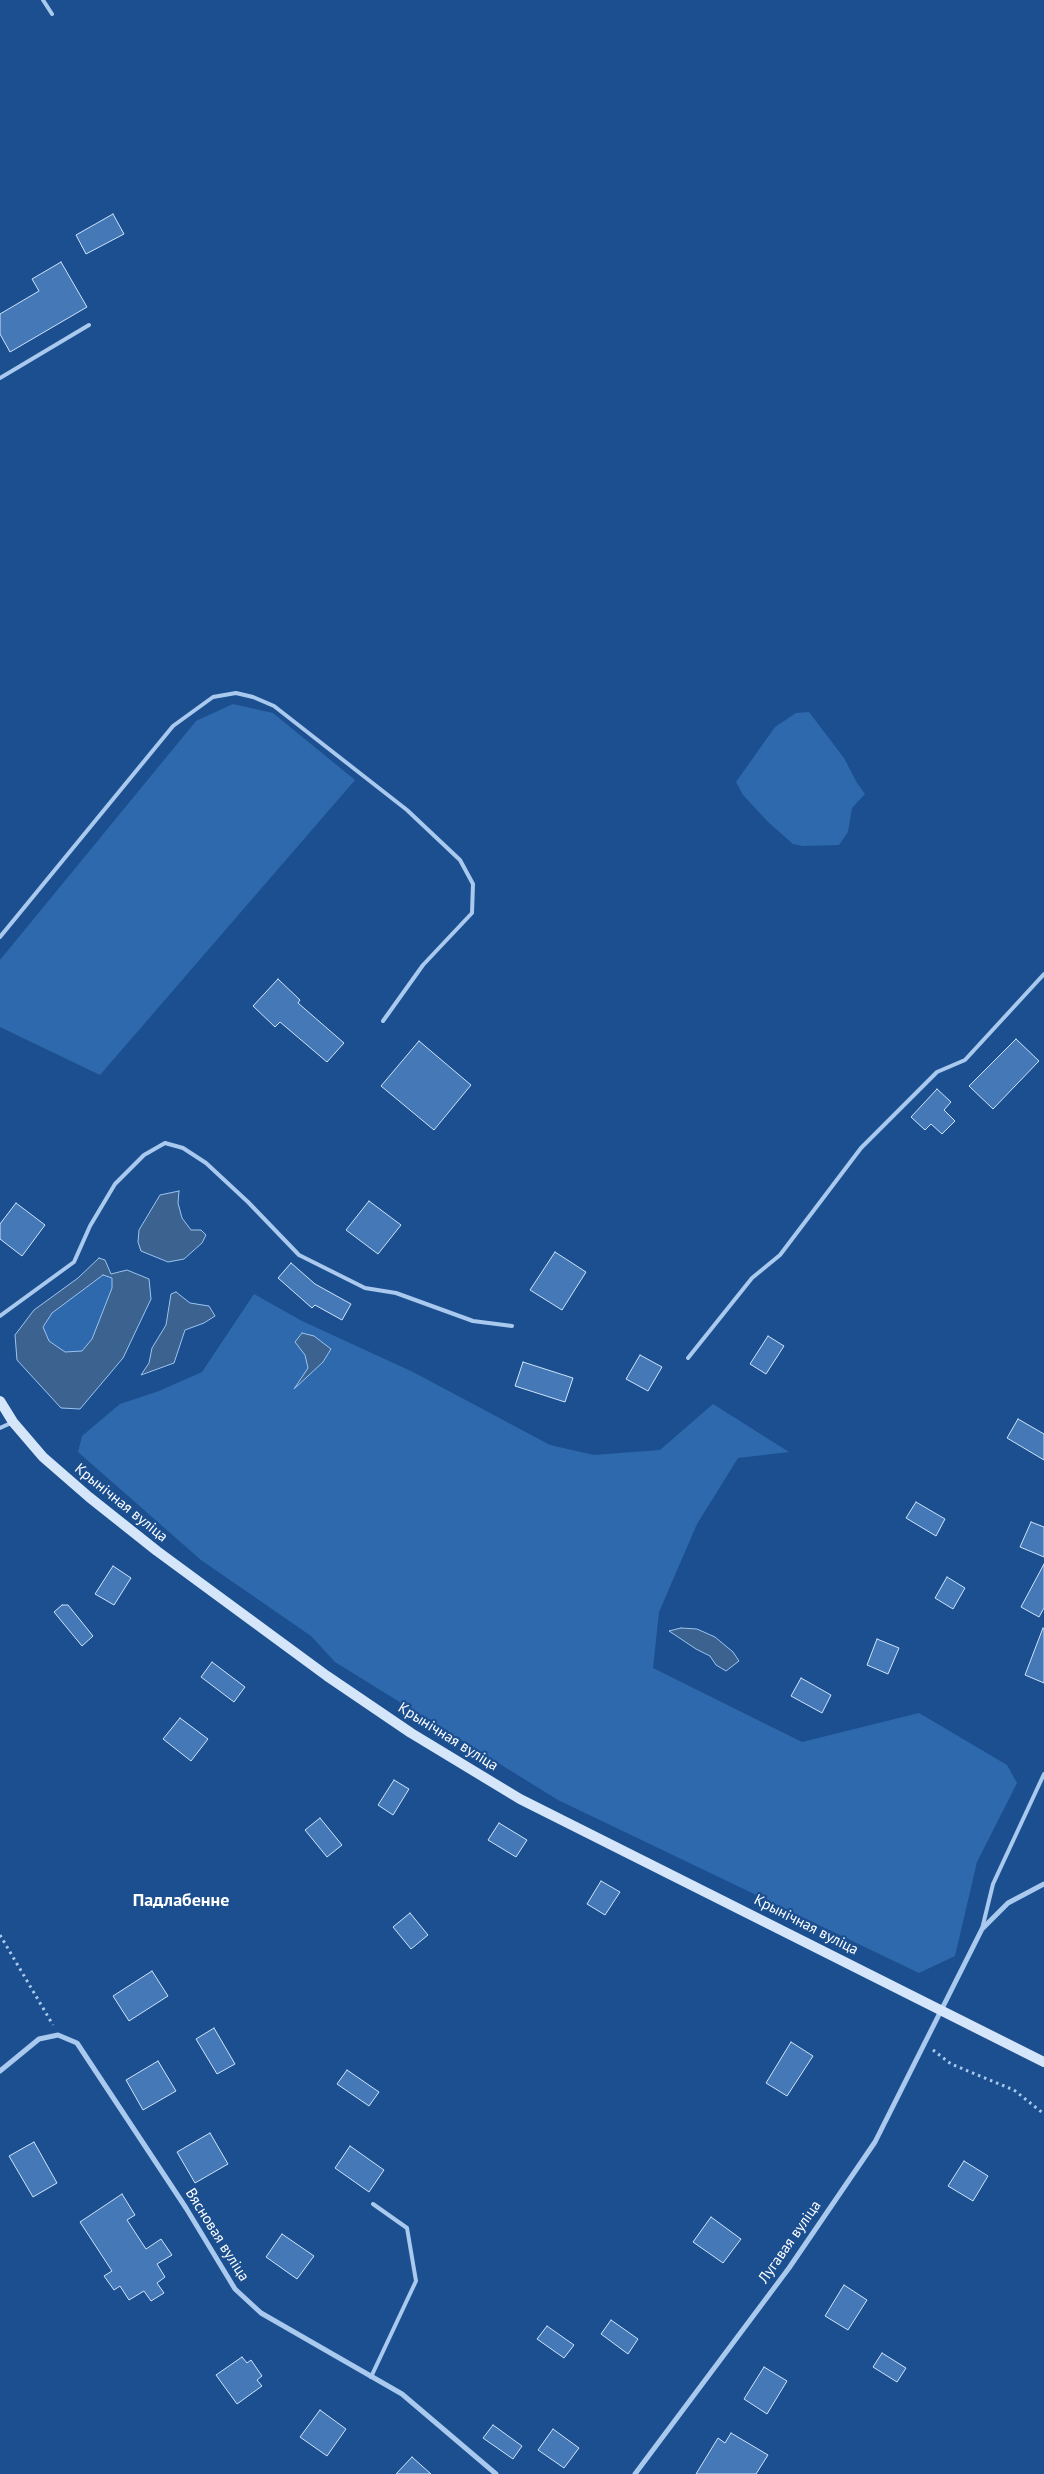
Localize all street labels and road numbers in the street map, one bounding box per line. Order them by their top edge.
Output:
street label: Крынічная вуліца [71,1460,171,1546]
street label: Крынічная вуліца [395,1699,501,1775]
street label: Крынічная вуліца [751,1891,861,1959]
street label: Вясновая вуліца [181,2185,253,2285]
street label: Лугавая вуліца [755,2197,825,2287]

